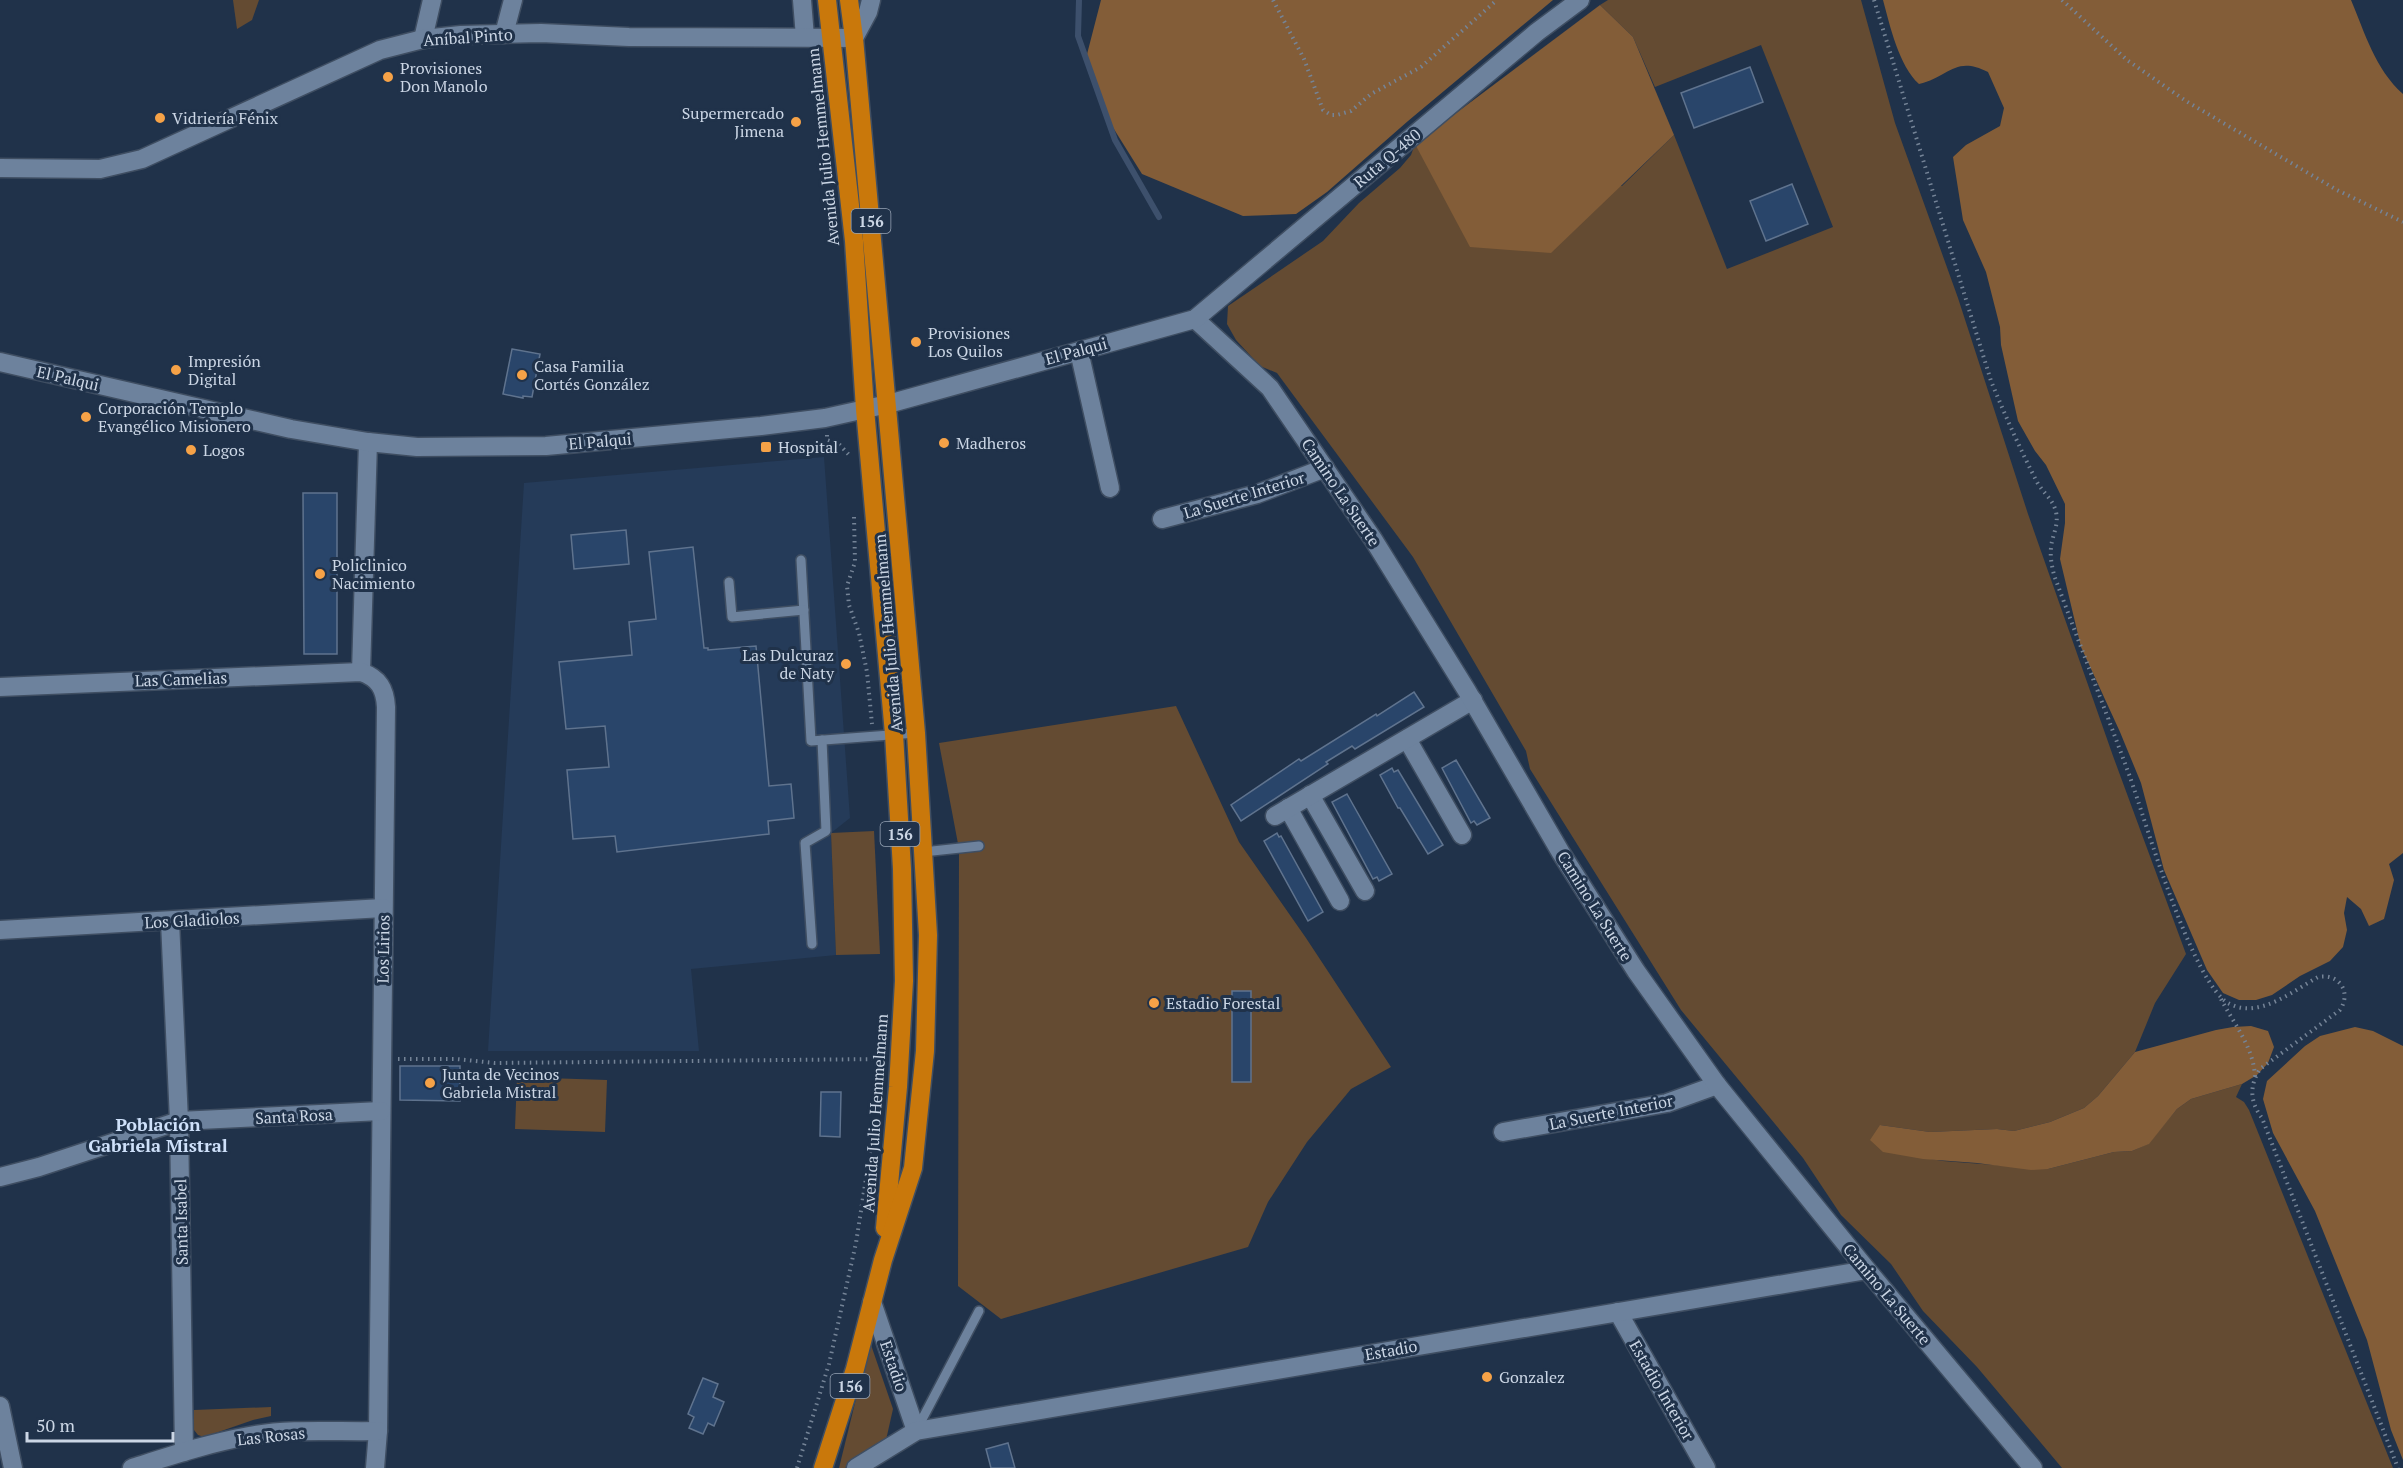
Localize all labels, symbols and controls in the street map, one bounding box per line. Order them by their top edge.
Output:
street label: Aníbal Pinto [423,23,513,51]
street label: Avenida Julio Hemmelmann [802,46,844,247]
place label: Provisiones Don Manolo [400,57,488,97]
marker: Provisiones Don Manolo [381,70,395,84]
place label: Supermercado Jimena [682,102,784,142]
place label: Vidriería Fénix [172,107,279,129]
marker: Vidriería Fénix [153,111,167,125]
marker: Supermercado Jimena [789,115,803,129]
street label: Ruta Q-480 [1349,123,1425,193]
road number: 156 [852,209,890,233]
place label: Provisiones Los Quilos [928,322,1010,362]
street label: El Palqui [1043,332,1110,370]
marker: Provisiones Los Quilos [909,335,923,349]
place label: Impresión Digital [188,350,261,390]
place label: Casa Familia Cortés González [534,355,649,395]
street label: El Palqui [35,360,101,396]
marker: Impresión Digital [169,363,183,377]
marker: Casa Familia Cortés González [515,368,529,382]
place label: Corporación Templo Evangélico Misionero [98,397,251,437]
marker: Corporación Templo Evangélico Misionero [79,410,93,424]
street label: El Palqui [568,427,633,455]
place label: Madheros [956,432,1026,454]
street label: Camino La Suerte [1297,434,1385,550]
place label: Hospital [778,436,838,458]
marker: Madheros [937,436,951,450]
place label: Logos [203,439,245,461]
marker: Hospital [759,440,773,454]
marker: Logos [184,443,198,457]
street label: La Suerte Interior [1181,466,1308,524]
street label: Avenida Julio Hemmelmann [868,532,908,733]
place label: Policlinico Nacimiento [332,554,415,594]
marker: Policlinico Nacimiento [313,567,327,581]
place label: Las Dulcuraz de Naty [742,644,835,684]
marker: Las Dulcuraz de Naty [839,657,853,671]
street label: Las Camelias [134,666,228,692]
road number: 156 [880,822,920,846]
street label: Camino La Suerte [1552,847,1638,965]
street label: Los Gladiolos [144,907,240,933]
street label: Los Lirios [371,914,395,984]
place label: Estadio Forestal [1166,992,1280,1014]
marker: Estadio Forestal [1147,996,1161,1010]
street label: Avenida Julio Hemmelmann [857,1013,893,1213]
place label: Junta de Vecinos Gabriela Mistral [442,1063,560,1103]
marker: Junta de Vecinos Gabriela Mistral [423,1076,437,1090]
street label: La Suerte Interior [1547,1089,1676,1135]
street label: Santa Rosa [255,1103,333,1129]
district label: Población Gabriela Mistral [88,1112,228,1157]
street label: Santa Isabel [169,1178,193,1265]
street label: Camino La Suerte [1838,1239,1936,1349]
street label: Estadio [1363,1335,1419,1365]
street label: Estadio Interior [1625,1336,1700,1445]
street label: Estadio [875,1337,913,1395]
place label: Gonzalez [1499,1366,1565,1388]
marker: Gonzalez [1480,1370,1494,1384]
road number: 156 [830,1374,870,1398]
scale bar [27,1405,172,1443]
text: 50 m [36,1413,76,1437]
street label: Las Rosas [236,1421,306,1451]

